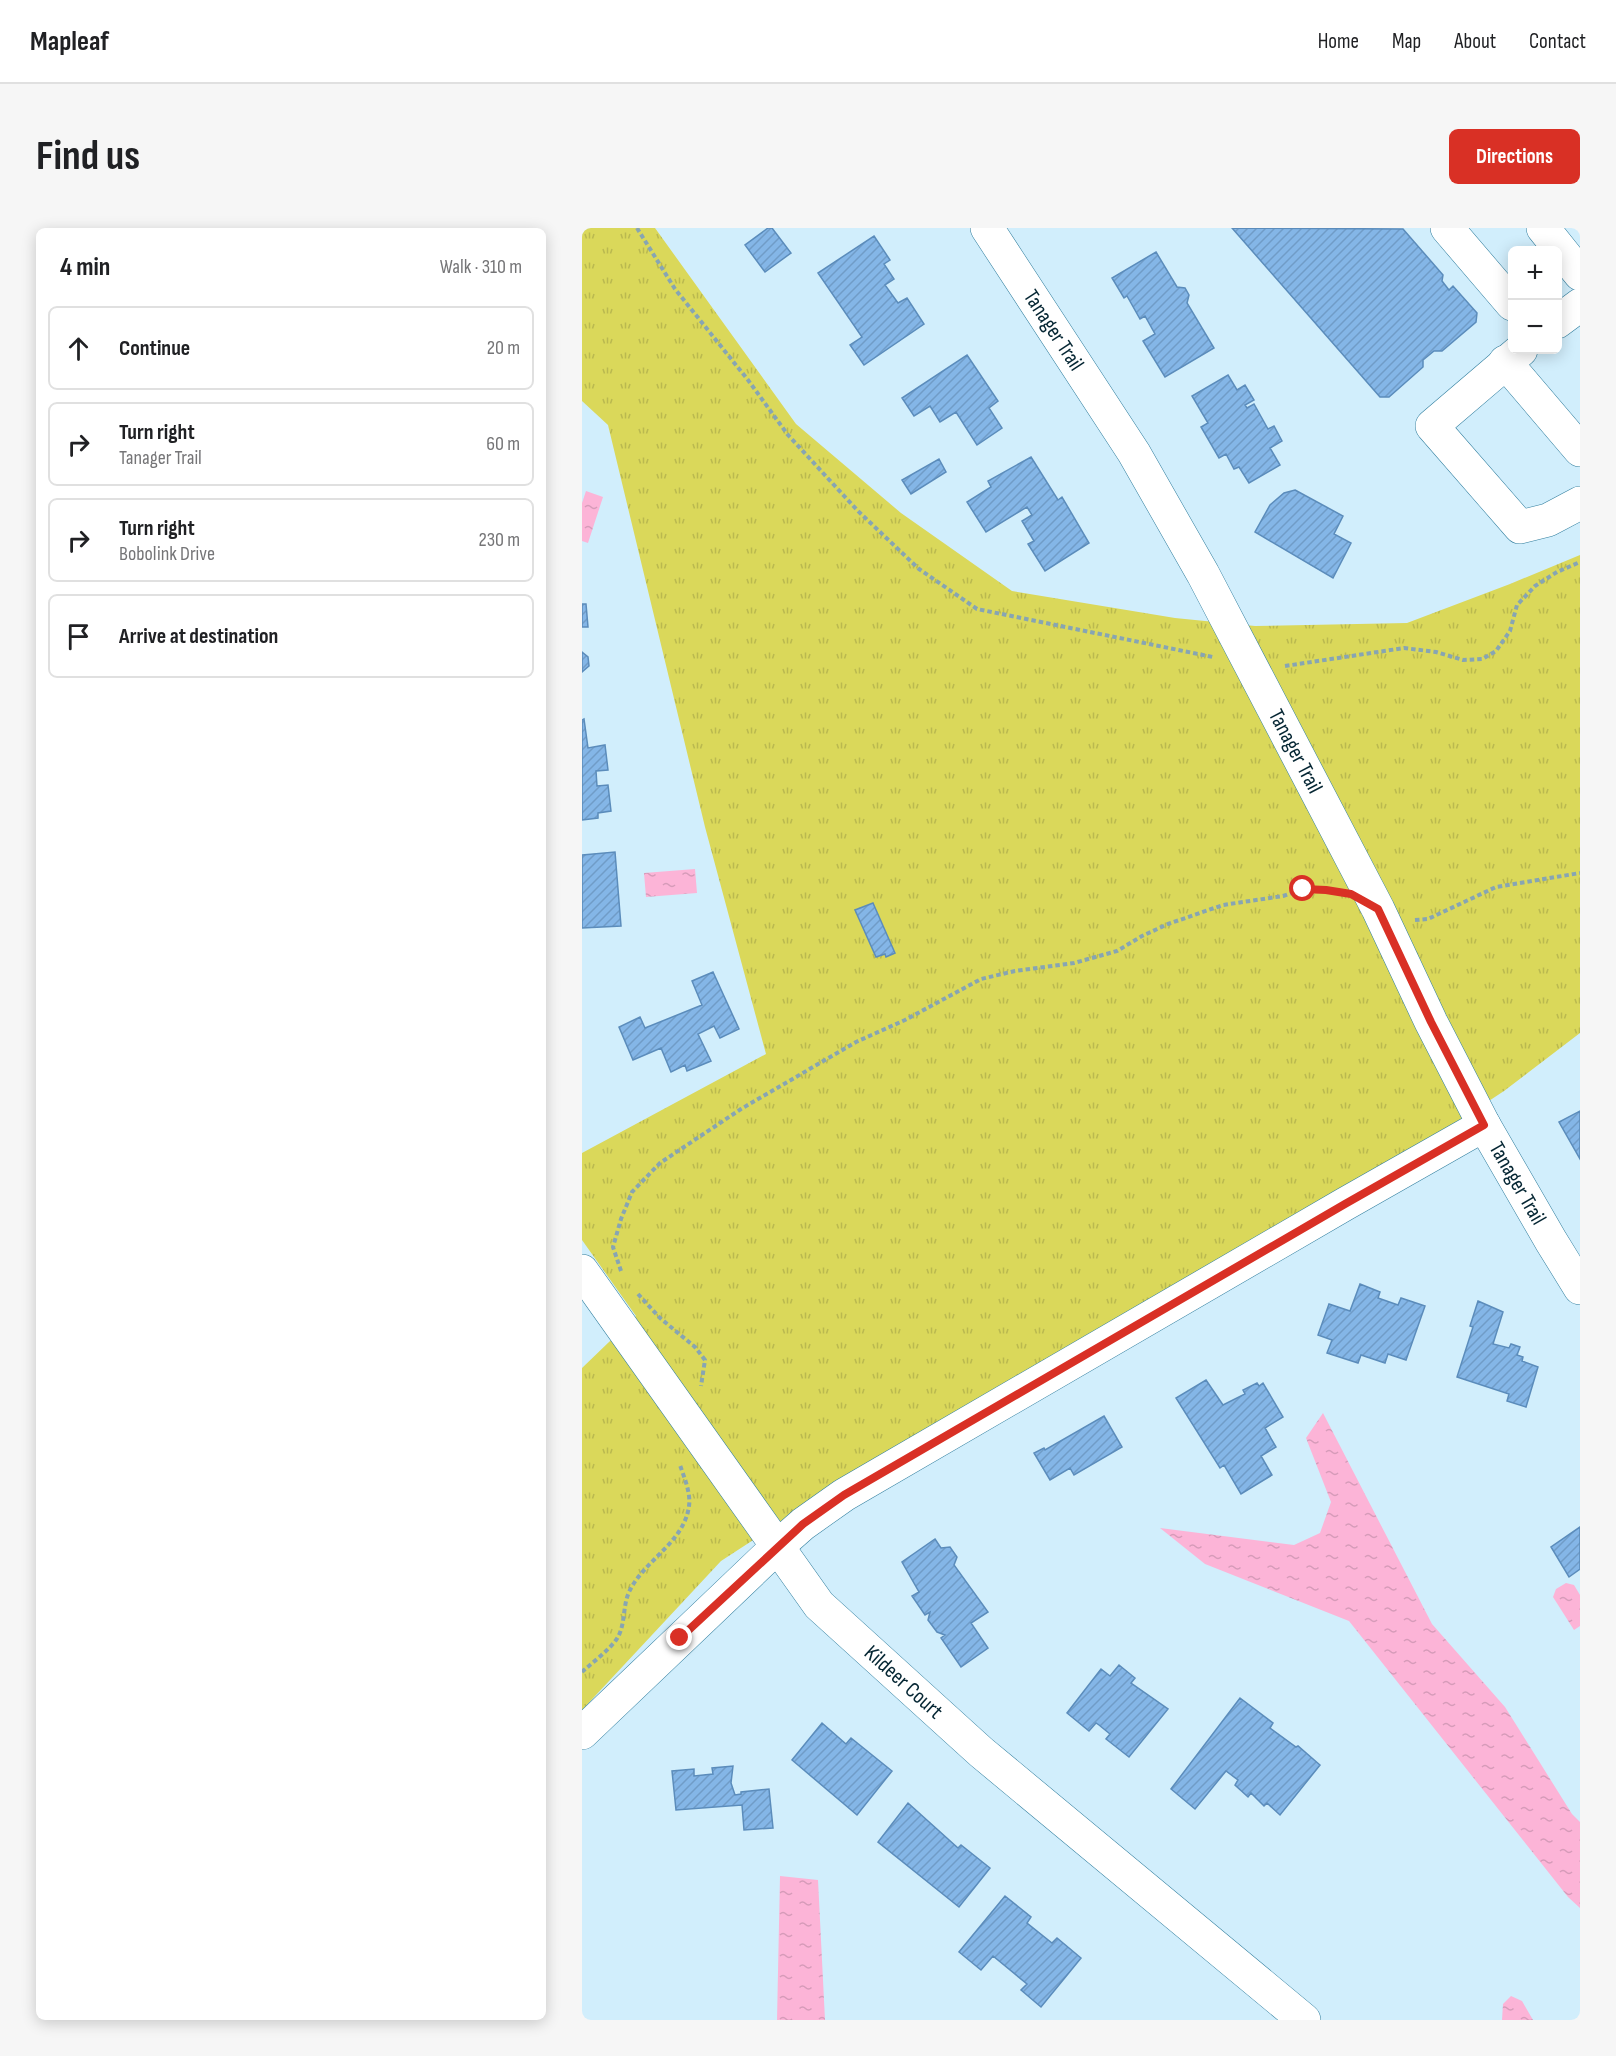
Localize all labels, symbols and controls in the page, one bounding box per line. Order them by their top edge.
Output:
text: Mapleaf [30,25,109,58]
text: Home [1318,29,1359,54]
text: Map [1392,29,1421,54]
text: About [1454,29,1496,54]
text: Contact [1529,29,1586,54]
button: Directions [1449,129,1580,184]
text: Find us [36,131,140,182]
map controls [1508,246,1562,354]
button: + [1508,246,1562,300]
text: 4 min [60,252,110,283]
text: Walk · 310 m [440,255,522,279]
street label: Tanager Trail [1017,285,1090,376]
button: − [1508,300,1562,354]
icon: ahead [62,332,95,365]
text: Continue [119,335,190,362]
text: 20 m [487,336,520,360]
text: Turn right [119,419,195,446]
icon: right [62,428,95,461]
text: 60 m [486,432,520,456]
text: Tanager Trail [119,446,202,470]
text: Turn right [119,515,195,542]
icon: right [62,524,95,557]
text: 230 m [478,528,520,552]
text: Bobolink Drive [119,542,215,566]
icon: arrive [62,620,95,653]
text: Arrive at destination [119,623,278,650]
street label: Tanager Trail [1262,705,1329,798]
route start [1289,875,1315,901]
street label: Tanager Trail [1483,1137,1552,1230]
route end [666,1624,692,1650]
street label: Kildeer Court [859,1639,949,1725]

